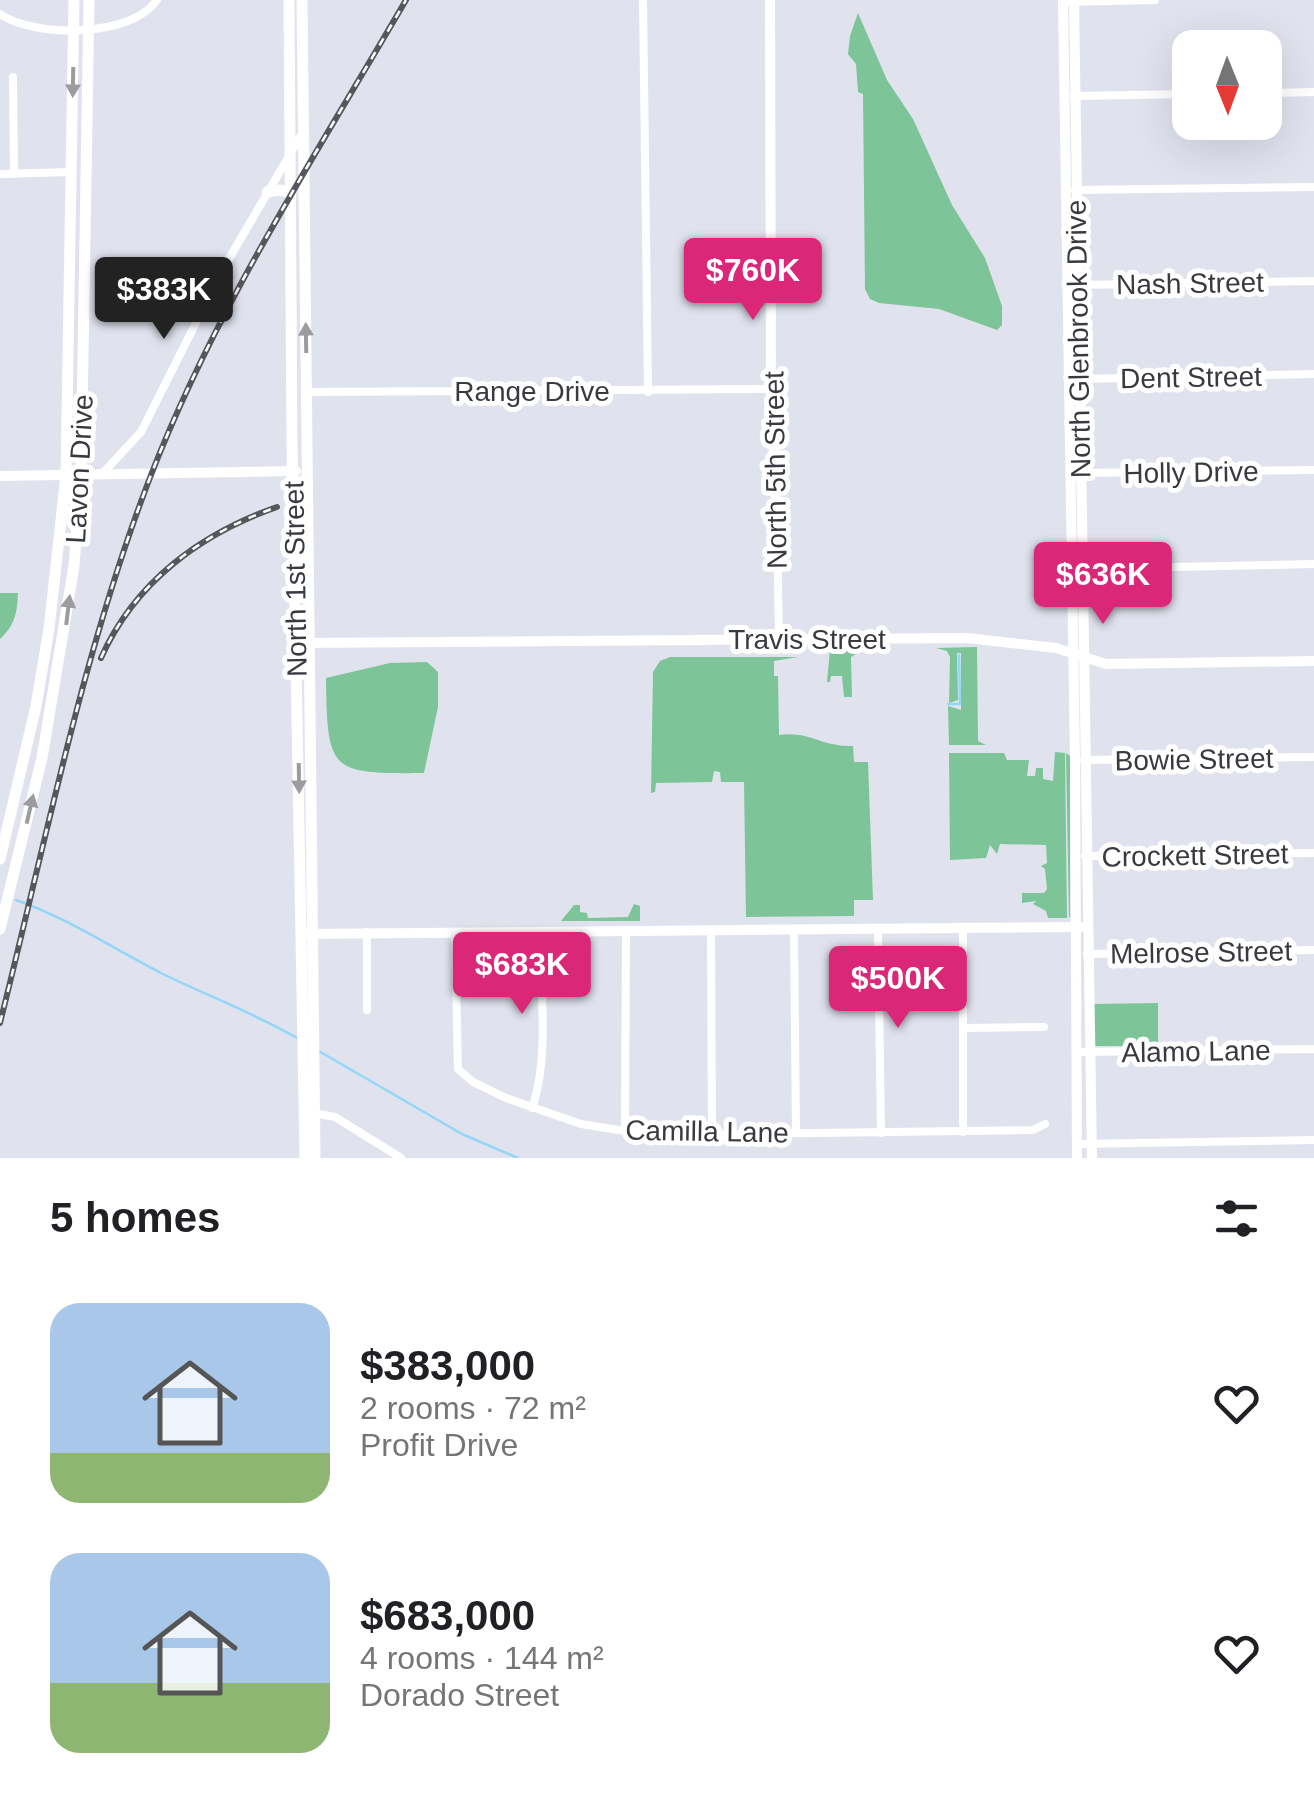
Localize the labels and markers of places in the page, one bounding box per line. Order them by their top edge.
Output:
pin: $760K [683,238,823,323]
pin: $383K [94,257,234,342]
pin: $636K [1033,542,1173,627]
pin: $683K [452,932,592,1017]
pin: $500K [828,946,968,1031]

